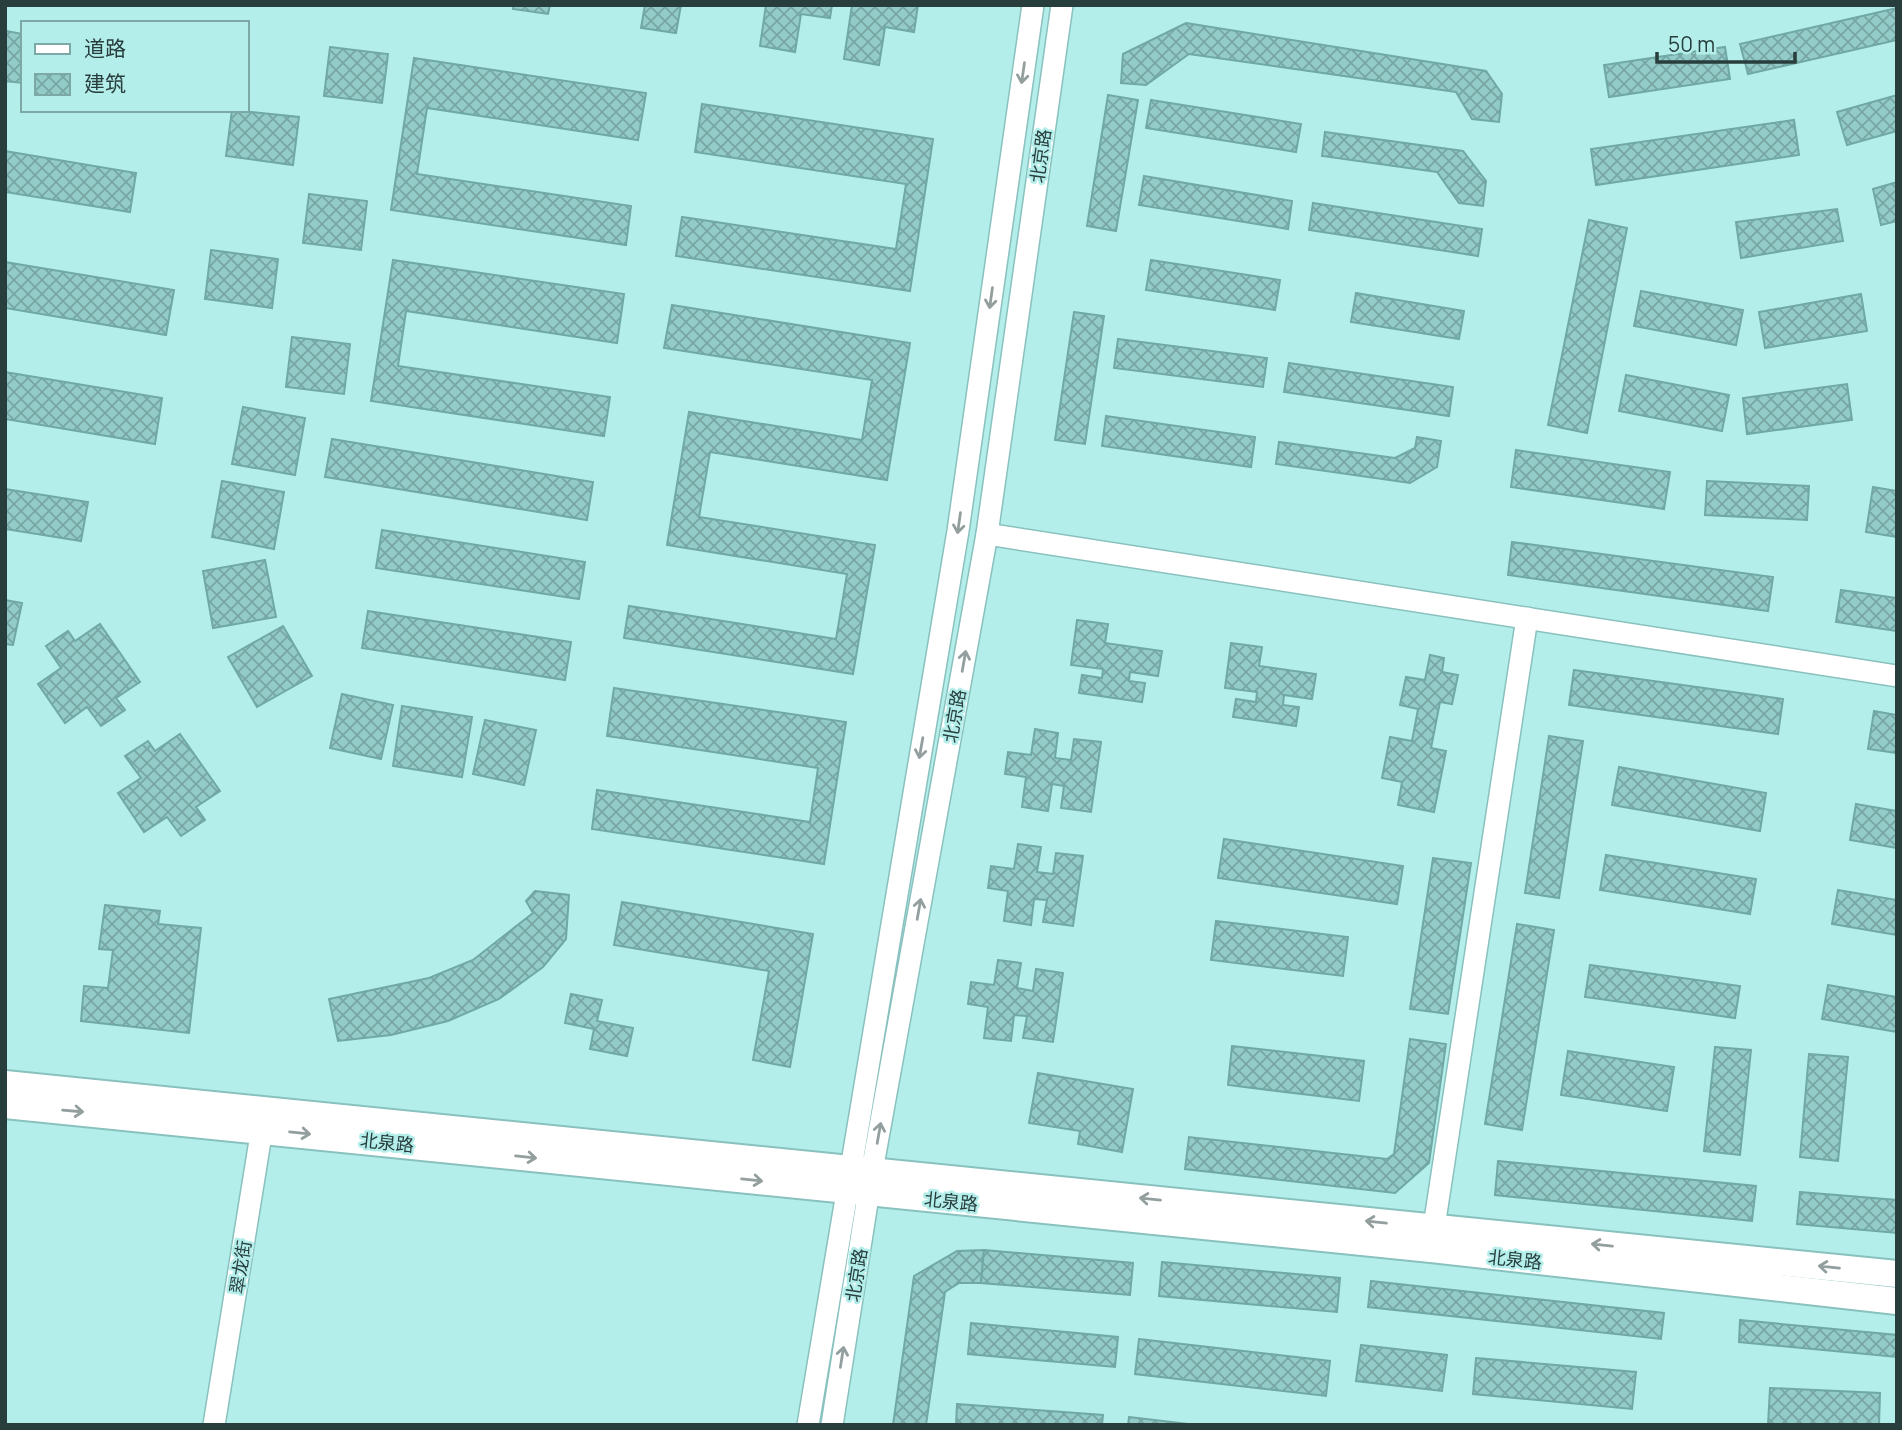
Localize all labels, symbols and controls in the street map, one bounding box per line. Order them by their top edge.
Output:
legend [21,21,248,112]
scale bar [1657,21,1795,65]
text: 50 m [1668,30,1715,58]
text: 道路 [84,34,126,62]
one-way arrow [1016,61,1029,84]
text: 建筑 [84,69,126,97]
street label: 北京路 [1024,128,1056,184]
one-way arrow [984,286,997,309]
one-way arrow [952,511,965,534]
one-way arrow [958,650,971,673]
street label: 北京路 [937,687,971,745]
one-way arrow [914,736,927,759]
one-way arrow [913,898,926,921]
one-way arrow [61,1105,84,1118]
one-way arrow [873,1122,886,1145]
one-way arrow [288,1127,310,1140]
street label: 北泉路 [359,1127,415,1157]
one-way arrow [514,1150,537,1163]
one-way arrow [740,1174,763,1187]
street label: 北泉路 [923,1186,979,1216]
one-way arrow [1139,1192,1162,1205]
one-way arrow [1365,1215,1388,1228]
street label: 翠龙街 [224,1238,256,1296]
one-way arrow [1592,1238,1614,1251]
street label: 北泉路 [1487,1244,1543,1274]
street label: 北京路 [840,1246,872,1304]
one-way arrow [1818,1260,1841,1273]
one-way arrow [836,1346,849,1369]

